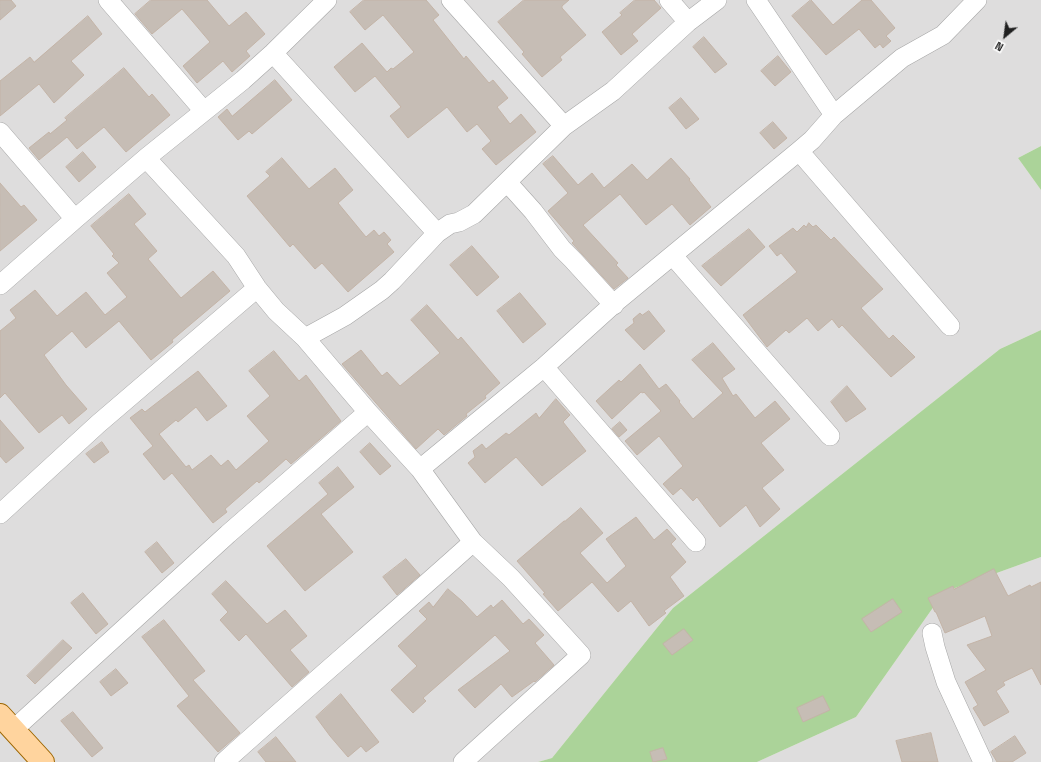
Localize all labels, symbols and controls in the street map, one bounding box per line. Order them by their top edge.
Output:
north arrow [985,16,1025,56]
text: N [993,39,1006,54]

